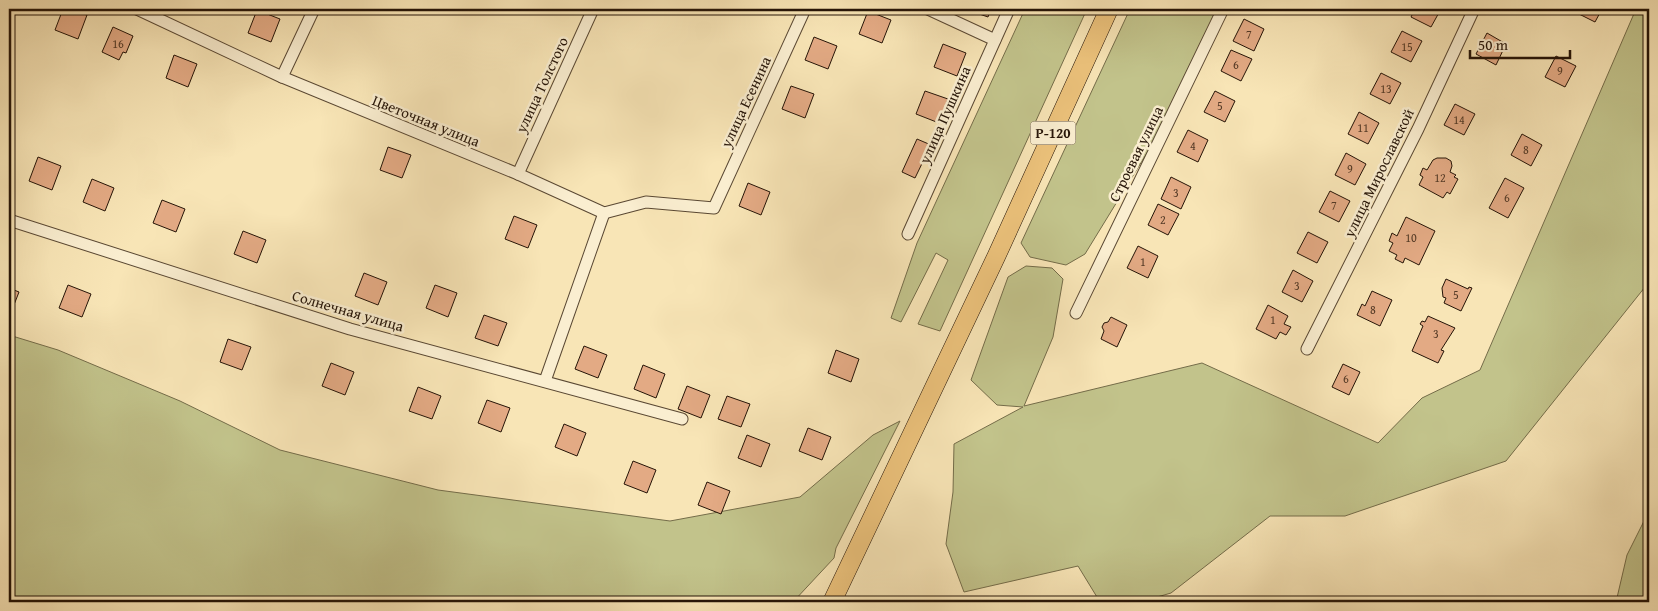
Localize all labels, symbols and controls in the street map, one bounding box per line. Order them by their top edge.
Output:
house number: 7 [1246,26,1252,43]
scale bar [1470,28,1570,60]
street label: улица Толстого [510,33,573,137]
text: 50 m [1478,34,1509,55]
house number: 16 [112,35,124,52]
house number: 15 [1401,38,1413,55]
street label: улица Есенина [715,52,776,152]
house number: 6 [1233,56,1239,73]
street label: улица Пушкина [913,62,976,168]
house number: 9 [1557,62,1563,79]
house number: 13 [1380,80,1392,97]
street label: Цветочная улица [369,89,484,152]
house number: 5 [1217,97,1223,114]
street label: Строевая улица [1103,102,1168,205]
street label: улица Мирославской [1338,105,1419,242]
house number: 14 [1453,111,1465,128]
house number: 11 [1357,119,1369,136]
road number: Р-120 [1030,122,1076,144]
house number: 4 [1190,137,1196,154]
house number: 8 [1523,141,1529,158]
house number: 9 [1347,160,1353,177]
house number: 12 [1434,169,1446,186]
house number: 3 [1173,184,1179,201]
house number: 6 [1504,189,1510,206]
house number: 7 [1331,197,1337,214]
house number: 2 [1160,211,1166,228]
house number: 10 [1405,229,1417,246]
house number: 1 [1140,253,1146,270]
house number: 3 [1294,277,1300,294]
street label: Солнечная улица [290,285,407,337]
house number: 5 [1453,286,1459,303]
house number: 8 [1370,301,1376,318]
house number: 1 [1270,311,1276,328]
house number: 3 [1433,325,1439,342]
house number: 6 [1343,370,1349,387]

